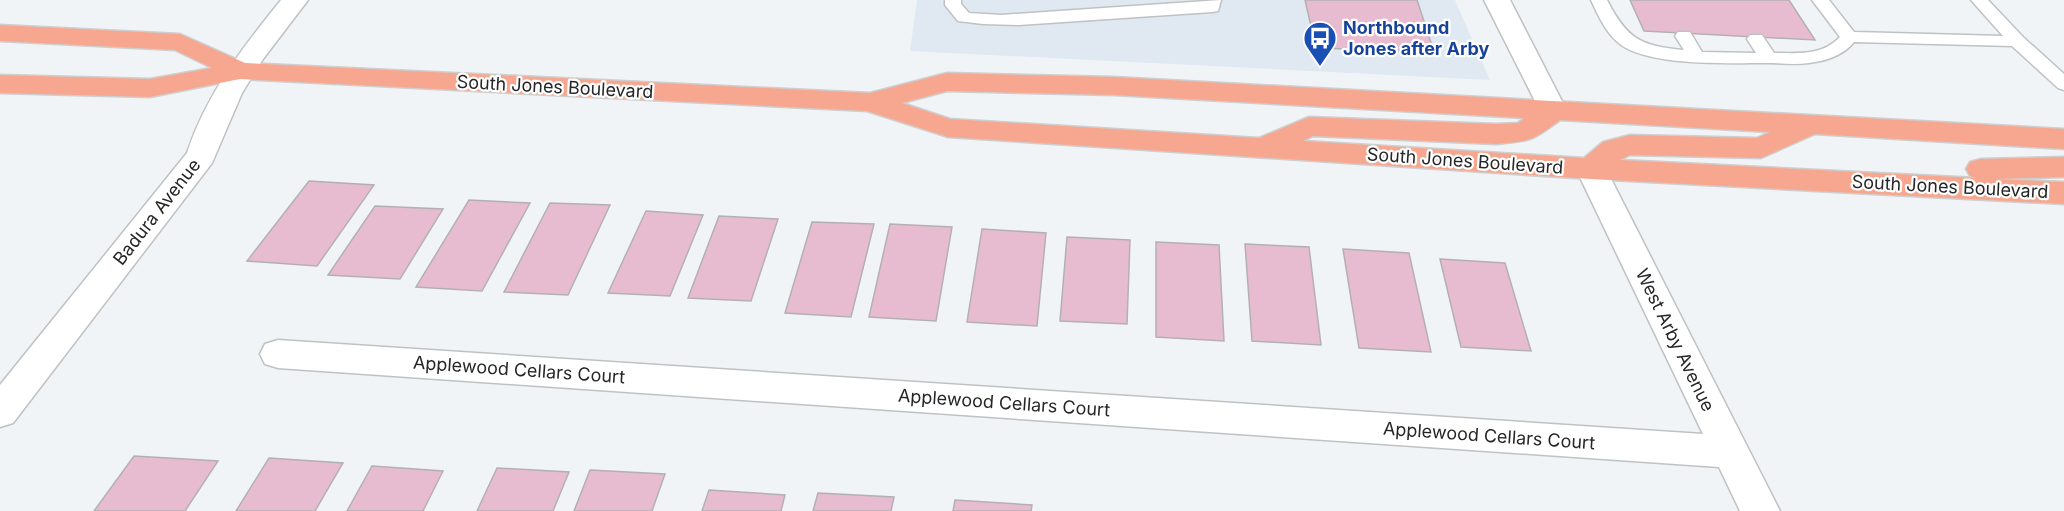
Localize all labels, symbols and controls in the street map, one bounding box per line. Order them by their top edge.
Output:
place label: Northbound Jones after Arby [1343,17,1490,59]
bus stop icon: Northbound Jones after Arby [1302,20,1338,67]
street label: South Jones Boulevard [456,71,654,102]
street label: South Jones Boulevard [1366,143,1564,178]
street label: Badura Avenue [109,155,205,269]
street label: South Jones Boulevard [1851,171,2049,202]
street label: West Arby Avenue [1632,265,1719,415]
street label: Applewood Cellars Court [412,352,626,387]
street label: Applewood Cellars Court [897,385,1111,420]
street label: Applewood Cellars Court [1382,418,1596,453]

